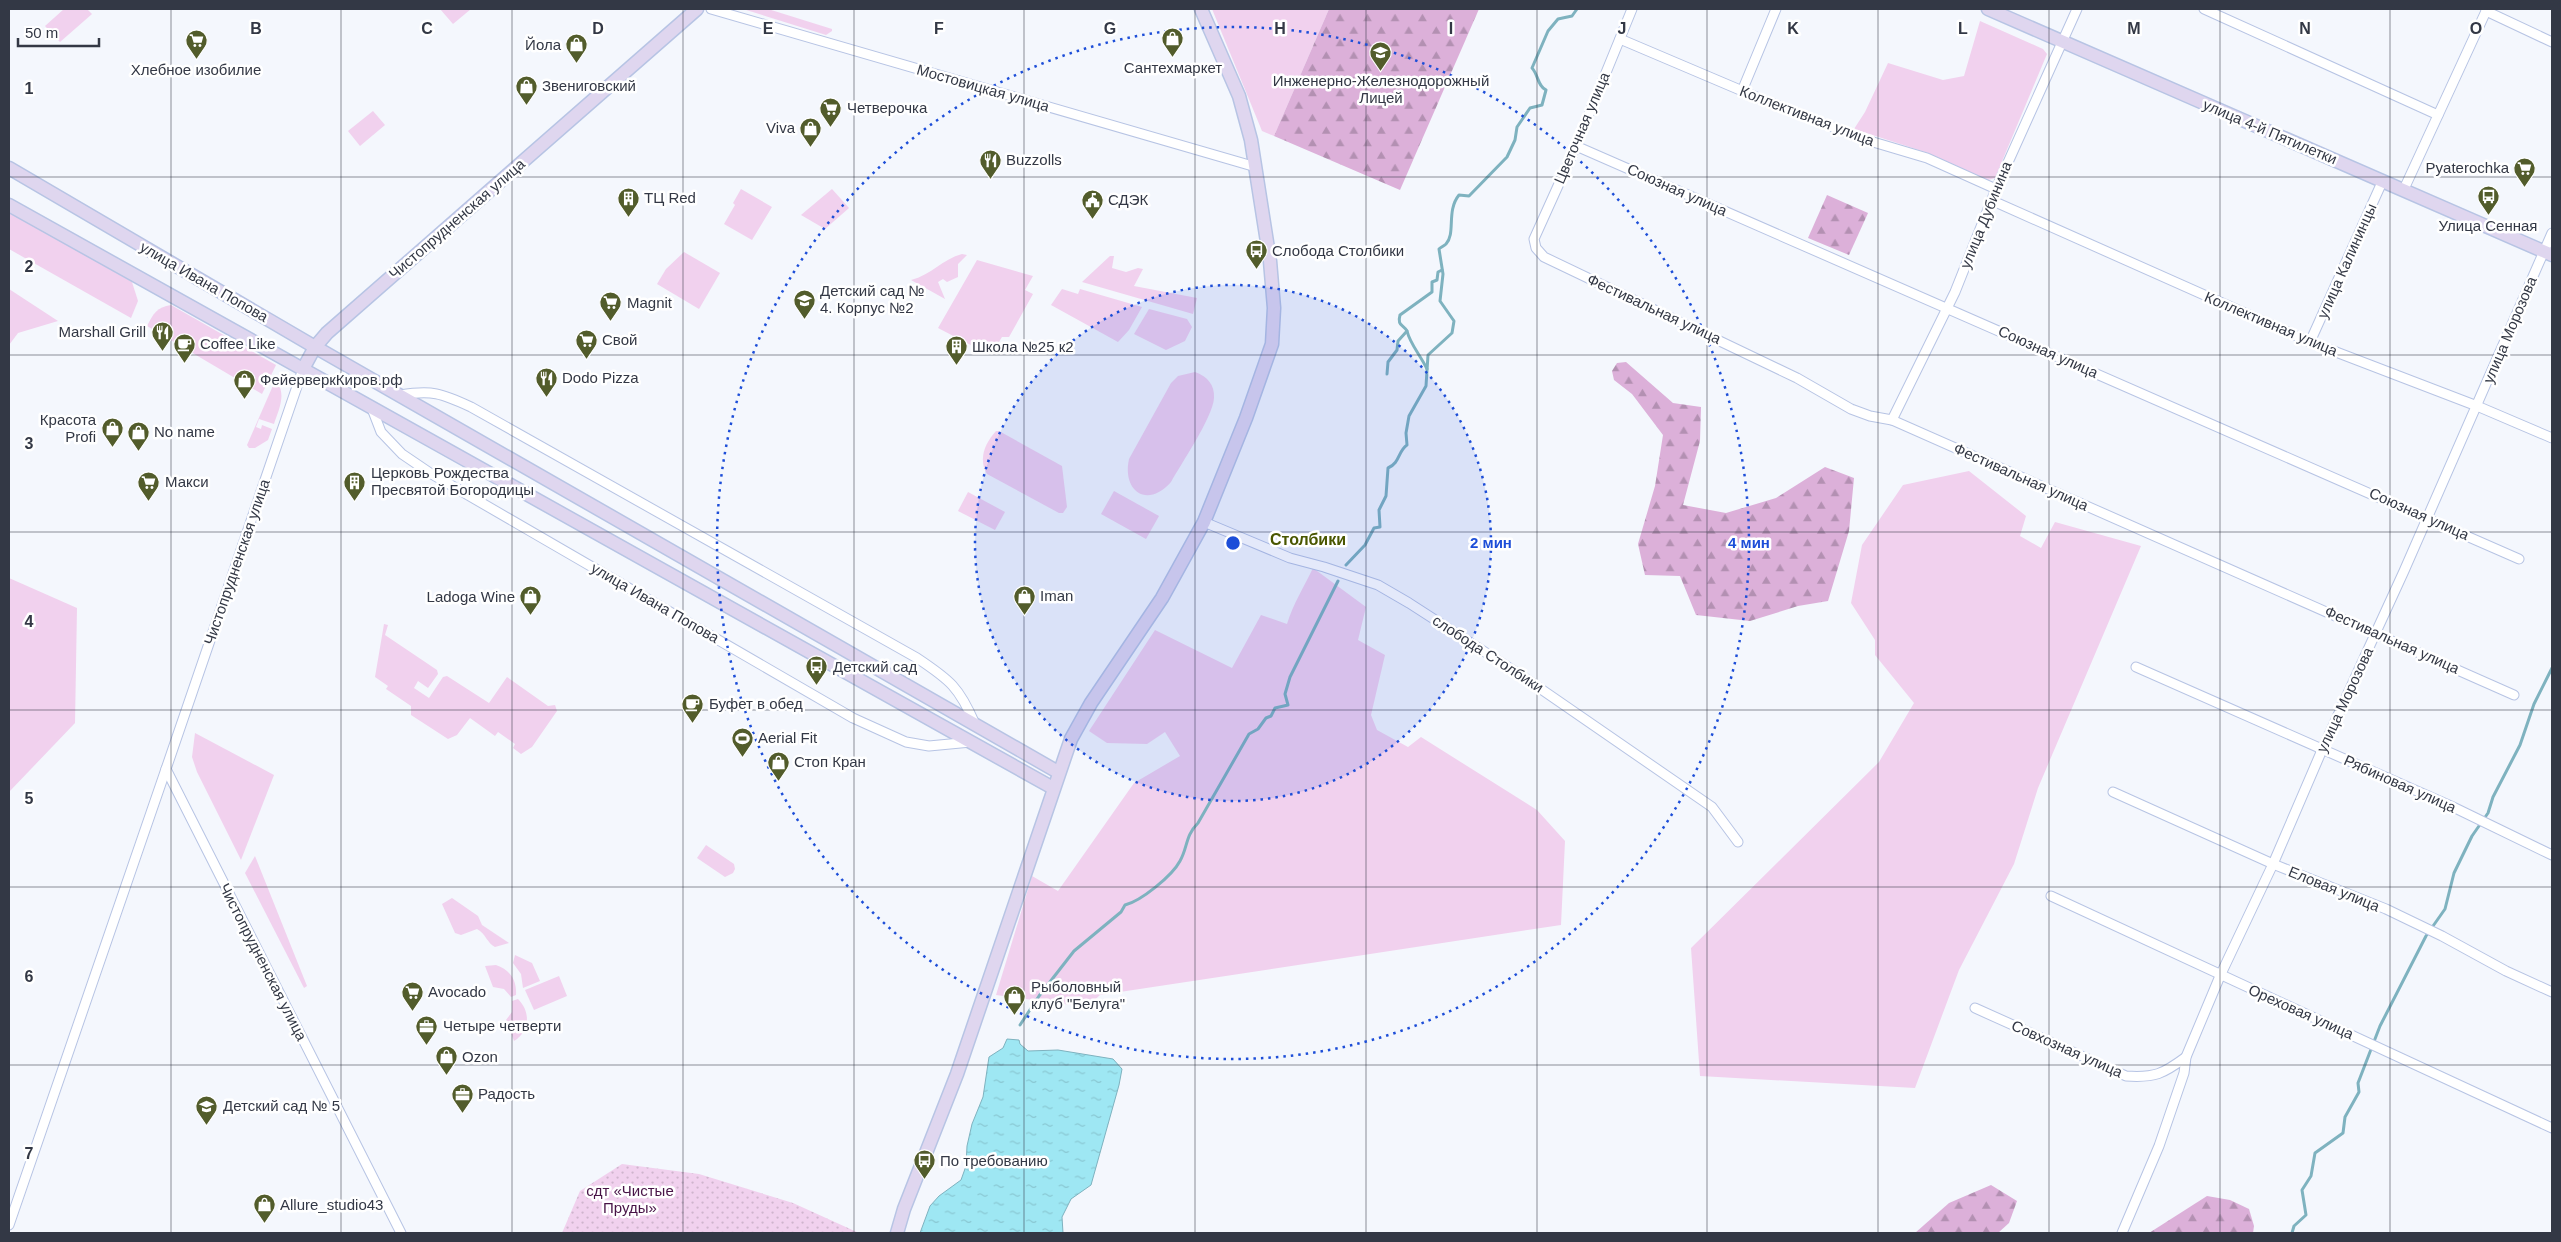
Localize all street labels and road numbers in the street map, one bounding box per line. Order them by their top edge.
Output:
street label: Мостовицкая улица [915,60,1052,115]
street label: Цветочная улица [1550,69,1613,186]
street label: Коллективная улица [1738,82,1877,149]
street label: улица 4-й Пятилетки [2201,96,2340,167]
street label: Чистопрудненская улица [385,155,528,282]
street label: улица Дубинина [1956,158,2015,271]
street label: Союзная улица [1625,160,1730,219]
street label: улица Калининцы [2314,201,2380,321]
street label: улица Ивана Попова [137,238,272,325]
street label: Фестивальная улица [1585,270,1724,347]
street label: улица Морозова [2479,273,2540,386]
street label: Коллективная улица [2202,288,2341,359]
street label: Союзная улица [1996,322,2101,381]
street label: Фестивальная улица [1951,439,2092,514]
street label: Чистопрудненская улица [200,476,273,647]
street label: Союзная улица [2367,484,2472,543]
street label: улица Ивана Попова [588,559,723,646]
street label: Фестивальная улица [2322,602,2463,677]
street label: слобода Столбики [1430,611,1547,696]
street label: улица Морозова [2313,644,2377,755]
street label: Рябиновая улица [2342,751,2459,816]
street label: Еловая улица [2286,862,2383,915]
street label: Чистопрудненская улица [216,880,311,1044]
street label: Ореховая улица [2246,981,2357,1043]
street label: Совхозная улица [2009,1016,2126,1081]

